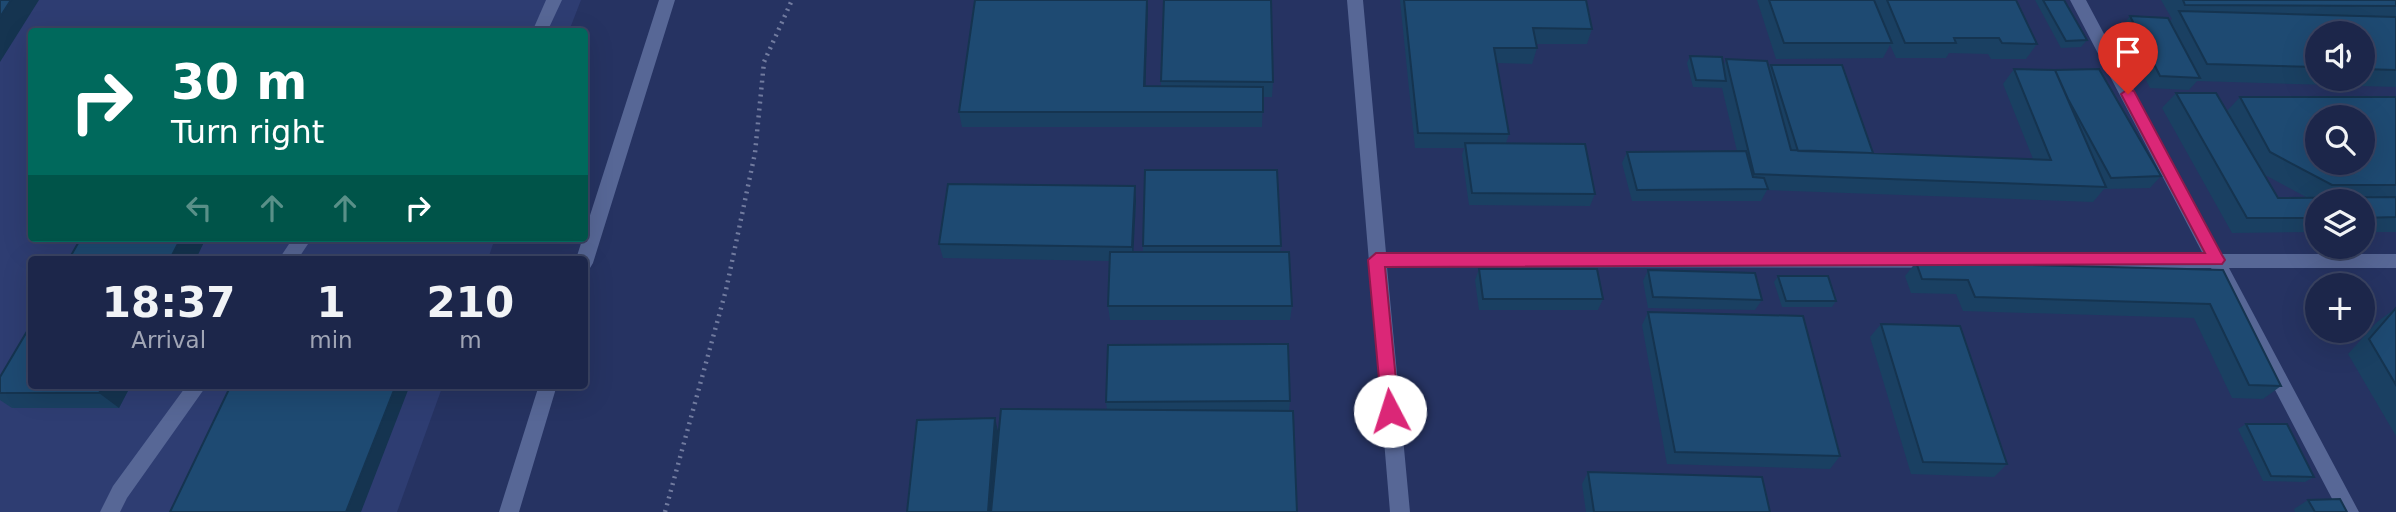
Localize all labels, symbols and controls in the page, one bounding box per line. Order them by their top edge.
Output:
map controls [2305,21,2375,343]
button: sound [2305,21,2375,91]
pin [2098,22,2158,94]
icon: arrive [2109,33,2147,71]
text: 30 m [171,54,307,111]
icon: right [56,56,147,147]
button: search [2305,105,2375,175]
text: Turn right [171,113,324,151]
icon: left [180,189,218,227]
icon: ahead [253,189,291,227]
icon: ahead [326,189,364,227]
icon: right [399,189,437,227]
button: layers [2305,189,2375,259]
button: + [2305,273,2375,343]
text: 18:37 [102,278,236,327]
text: 1 [316,278,346,327]
text: 210 [427,278,514,327]
text: Arrival [131,327,206,353]
text: min [309,327,353,353]
text: m [459,327,482,353]
position arrow [1353,374,1427,448]

